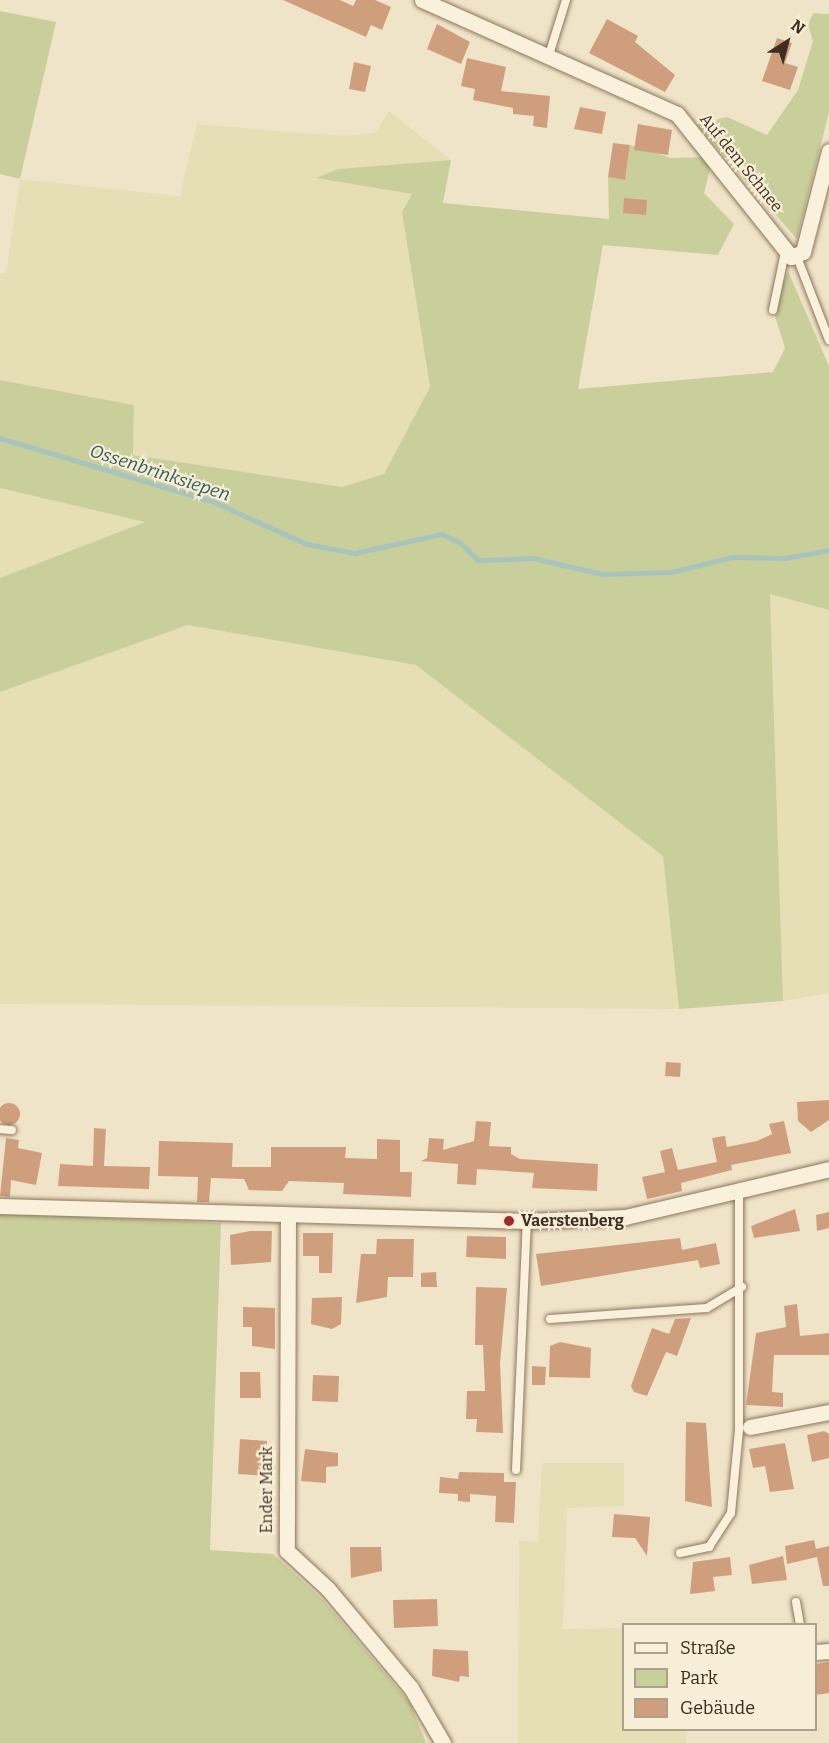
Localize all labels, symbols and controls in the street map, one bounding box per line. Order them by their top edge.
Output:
north arrow [757,12,817,72]
text: N [787,16,808,38]
street label: Auf dem Schnee [695,110,787,216]
water label: Ossenbrinksiepen [87,440,233,506]
place label: Vaerstenberg [521,1211,624,1231]
marker: Vaerstenberg [502,1214,516,1228]
street label: Ender Mark [257,1446,277,1534]
legend [622,1623,817,1731]
text: Straße [680,1637,736,1659]
text: Park [680,1667,718,1689]
text: Gebäude [680,1697,755,1719]

